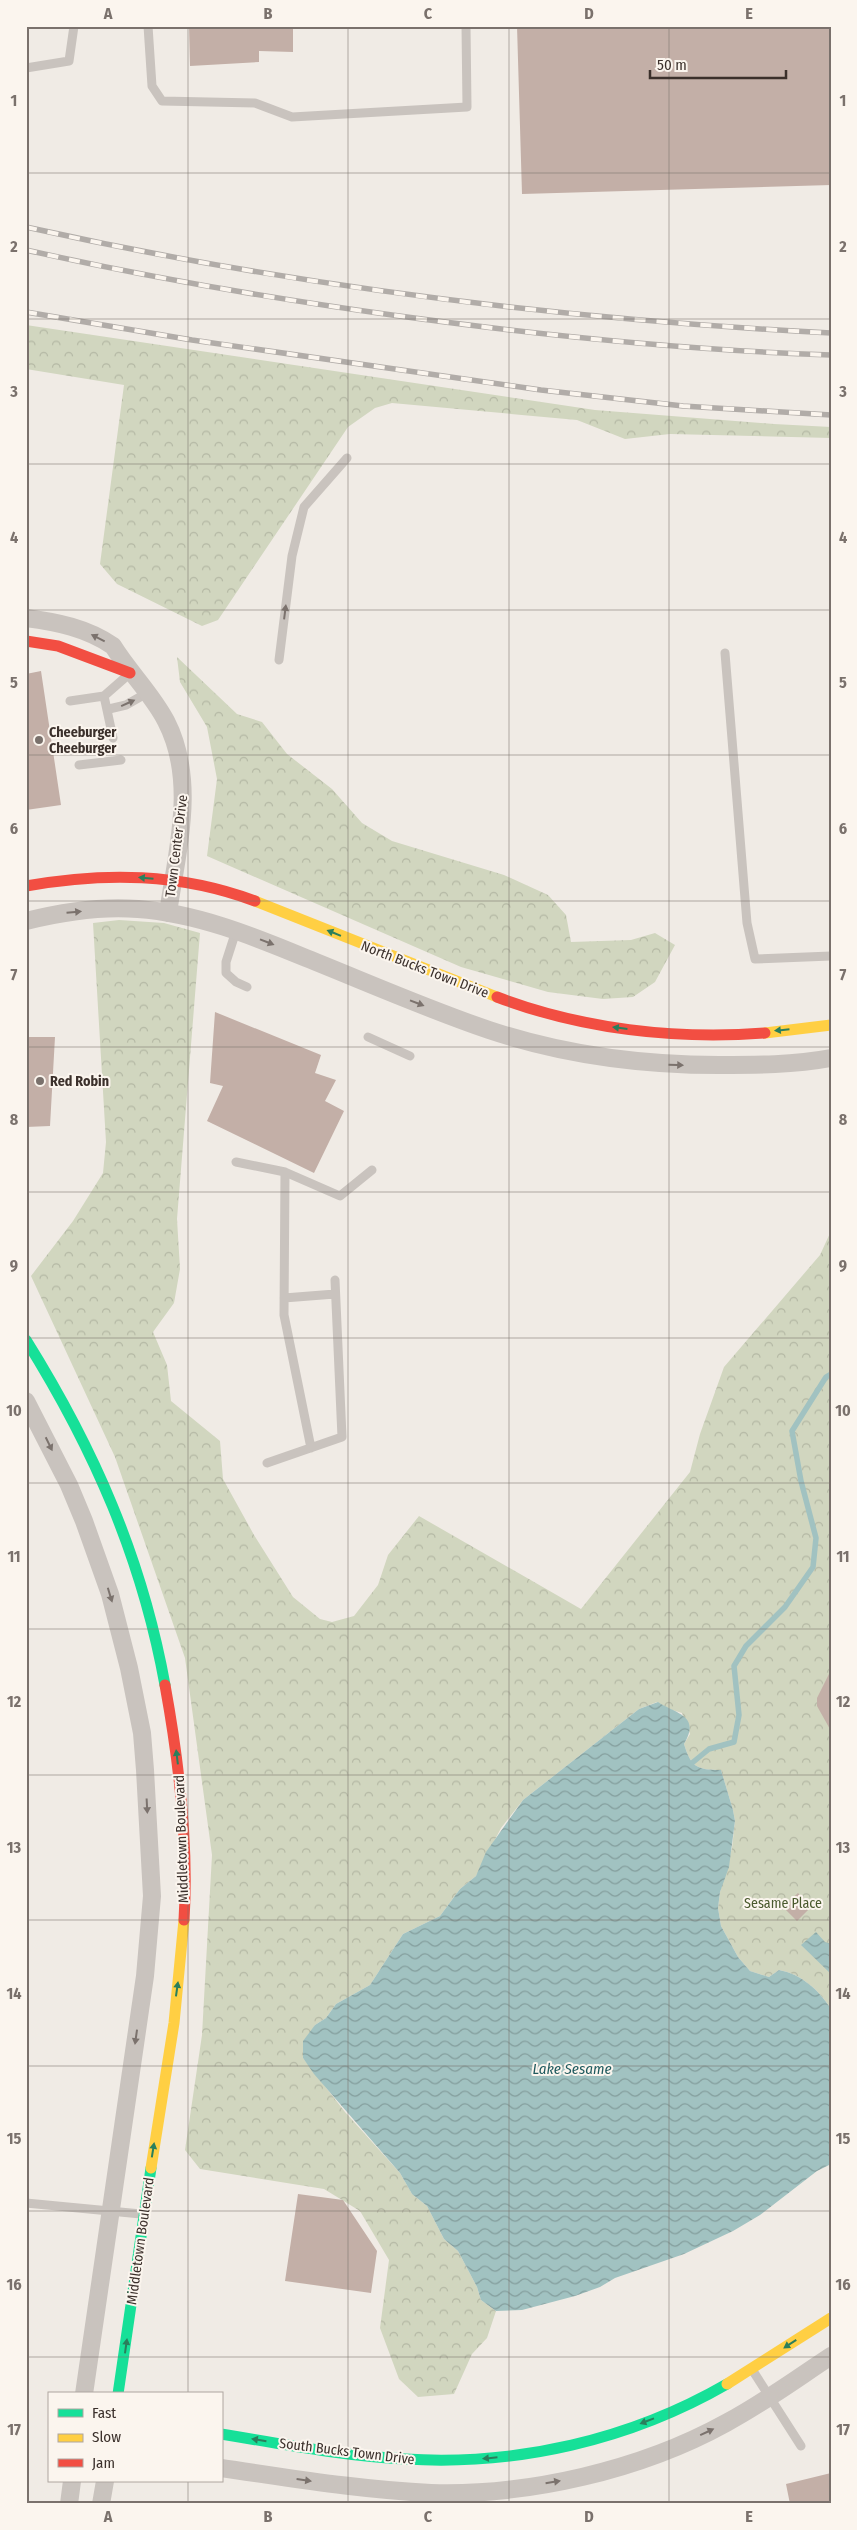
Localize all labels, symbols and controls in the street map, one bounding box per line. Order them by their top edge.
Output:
text: A [103,4,113,23]
text: B [264,4,273,23]
text: C [424,4,433,23]
text: D [584,4,594,23]
text: E [745,4,753,23]
scale bar [650,48,786,80]
text: 50 m [657,56,687,74]
text: 1 [11,91,17,110]
text: 1 [840,91,846,110]
text: 2 [9,237,18,256]
text: 2 [838,237,847,256]
text: 3 [9,382,18,401]
text: 3 [838,382,847,401]
text: 4 [10,528,18,547]
text: 4 [839,528,847,547]
one-way arrow [281,604,289,620]
one-way arrow [91,634,106,642]
text: 5 [10,673,18,692]
text: 5 [839,673,847,692]
one-way arrow [121,698,136,707]
place label: Cheeburger Cheeburger [49,724,117,757]
marker: Cheeburger Cheeburger [33,734,45,746]
street label: Town Center Drive [162,794,191,898]
text: 6 [10,819,18,838]
text: 6 [839,819,847,838]
one-way arrow [137,873,153,881]
one-way arrow [66,908,82,916]
one-way arrow [327,929,341,937]
street label: North Bucks Town Drive [359,937,491,1002]
one-way arrow [260,938,275,946]
text: 7 [11,965,18,984]
text: 7 [840,965,847,984]
one-way arrow [410,1000,425,1007]
one-way arrow [612,1024,628,1032]
one-way arrow [774,1026,790,1034]
one-way arrow [668,1061,684,1069]
place label: Red Robin [50,1073,109,1090]
marker: Red Robin [34,1075,46,1087]
text: 8 [10,1110,19,1129]
text: 8 [839,1110,848,1129]
text: 9 [10,1256,18,1275]
text: 9 [839,1256,847,1275]
text: 10 [6,1401,22,1420]
text: 10 [835,1401,851,1420]
one-way arrow [45,1437,53,1451]
text: 11 [7,1547,21,1566]
text: 11 [836,1547,850,1566]
one-way arrow [106,1587,114,1602]
text: 12 [7,1692,22,1711]
text: 12 [836,1692,851,1711]
one-way arrow [173,1749,181,1765]
street label: Middletown Boulevard [171,1775,192,1903]
one-way arrow [144,1798,152,1814]
text: 13 [7,1838,22,1857]
text: 13 [836,1838,851,1857]
park label: Sesame Place [744,1895,822,1912]
one-way arrow [173,1981,181,1997]
text: 14 [7,1984,22,2003]
text: 14 [836,1984,851,2003]
one-way arrow [131,2029,139,2045]
water label: Lake Sesame [532,2060,612,2078]
text: 15 [7,2129,21,2148]
text: 15 [836,2129,850,2148]
one-way arrow [150,2142,158,2158]
street label: Middletown Boulevard [123,2176,158,2306]
text: 16 [6,2275,22,2294]
text: 16 [835,2275,851,2294]
one-way arrow [122,2337,130,2353]
one-way arrow [783,2339,796,2349]
legend [48,2392,222,2482]
text: Fast [92,2404,116,2422]
one-way arrow [640,2418,655,2425]
text: 17 [7,2420,21,2439]
text: 17 [836,2420,850,2439]
text: Slow [92,2428,121,2446]
one-way arrow [700,2428,714,2436]
street label: South Bucks Town Drive [278,2435,416,2468]
one-way arrow [250,2436,266,2444]
text: Jam [92,2454,115,2472]
one-way arrow [481,2454,497,2462]
one-way arrow [296,2476,312,2484]
one-way arrow [545,2478,561,2486]
text: A [103,2507,113,2526]
text: B [264,2507,273,2526]
text: C [424,2507,433,2526]
text: D [584,2507,594,2526]
text: E [745,2507,753,2526]

